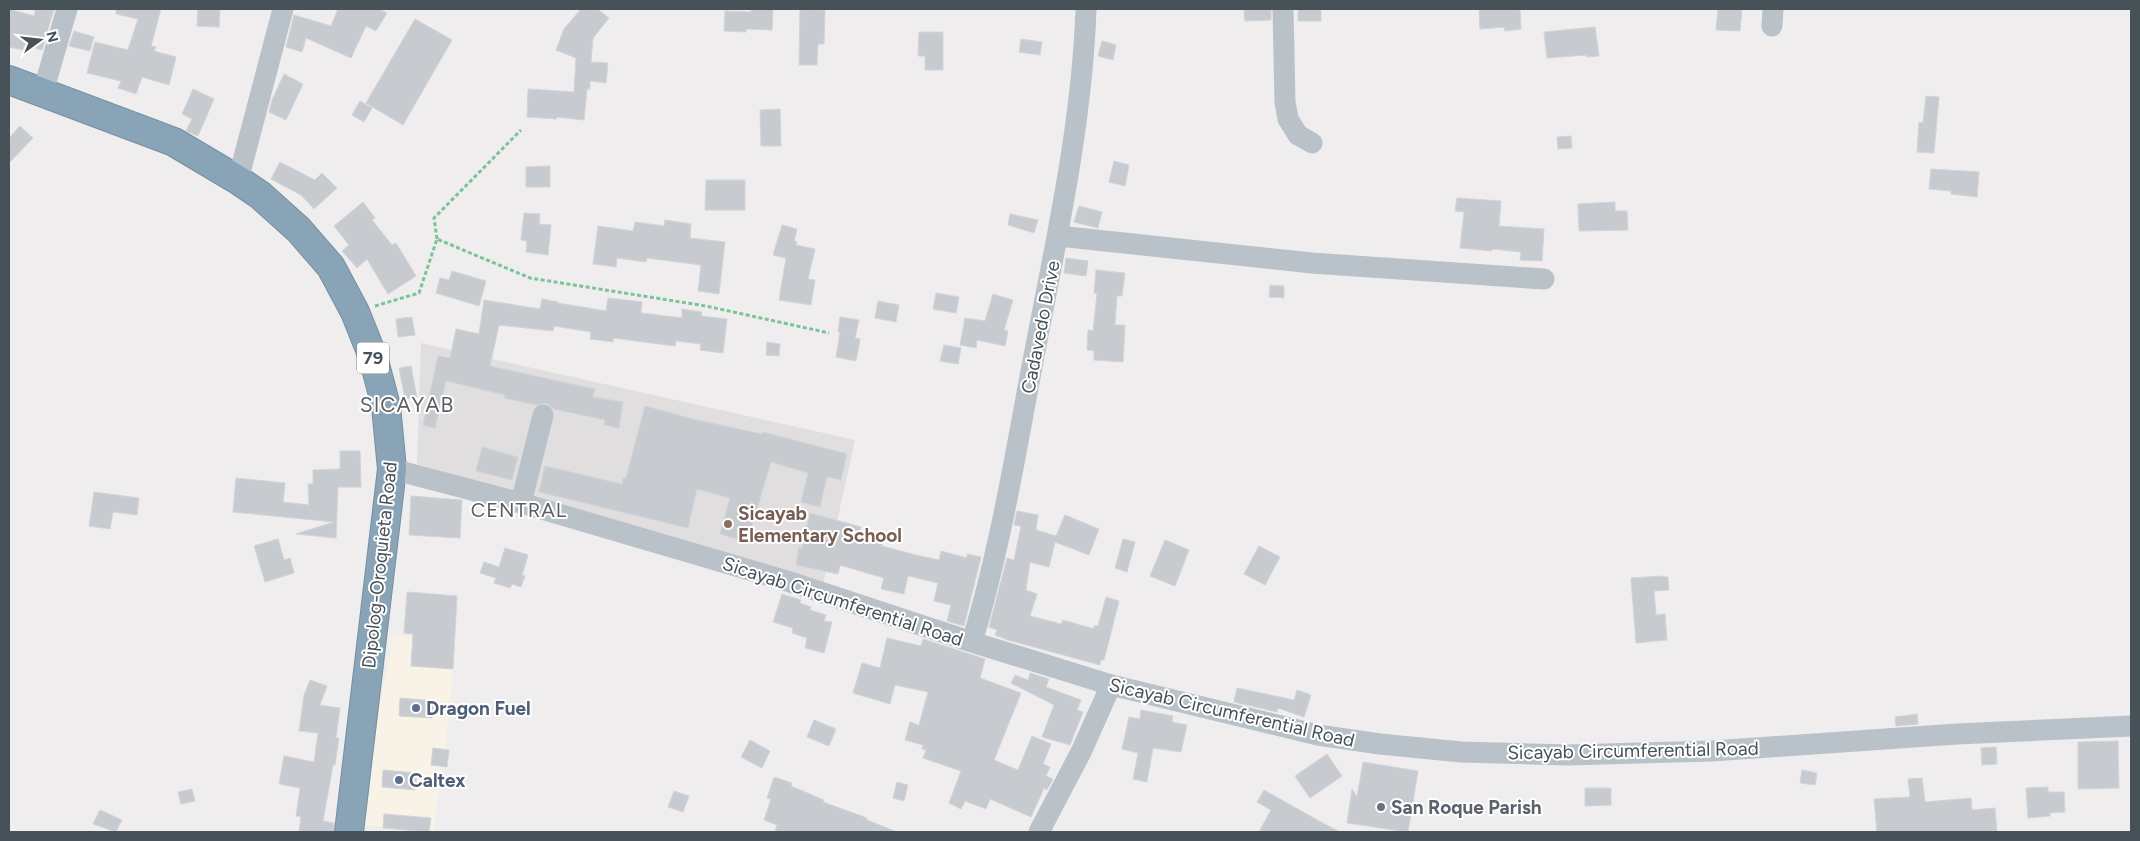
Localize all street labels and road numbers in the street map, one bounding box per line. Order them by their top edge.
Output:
street label: Cadavedo Drive [1016,259,1065,395]
road number: 79 [357,342,389,373]
street label: Dipolog-Oroquieta Road [357,461,402,670]
street label: Sicayab Circumferential Road [720,552,966,651]
street label: Sicayab Circumferential Road [1107,673,1357,752]
street label: Sicayab Circumferential Road [1507,737,1759,764]

